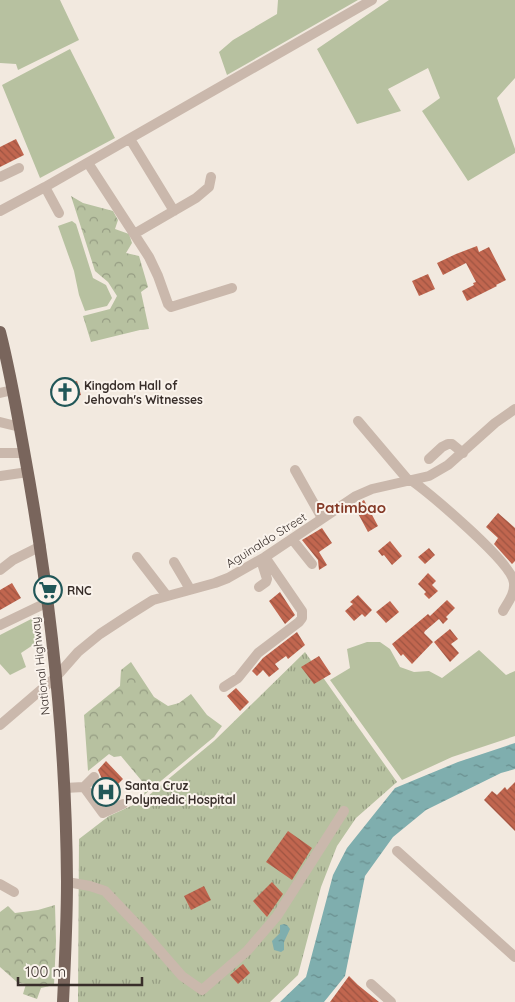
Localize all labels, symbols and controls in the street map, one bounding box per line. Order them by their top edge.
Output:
church icon: Kingdom Hall of Jehovah's Witnesses [50,377,80,407]
place label: Kingdom Hall of Jehovah's Witnesses [84,378,203,407]
district label: Patimbao [316,498,386,517]
street label: Aguinaldo Street [223,509,309,571]
supermarket icon: RNC [33,575,63,605]
place label: RNC [67,583,92,598]
street label: National Highway [27,616,53,716]
hospital icon: Santa Cruz Polymedic Hospital [91,777,121,807]
place label: Santa Cruz Polymedic Hospital [125,778,236,807]
scale bar [18,954,141,986]
text: 100 m [25,962,66,981]

